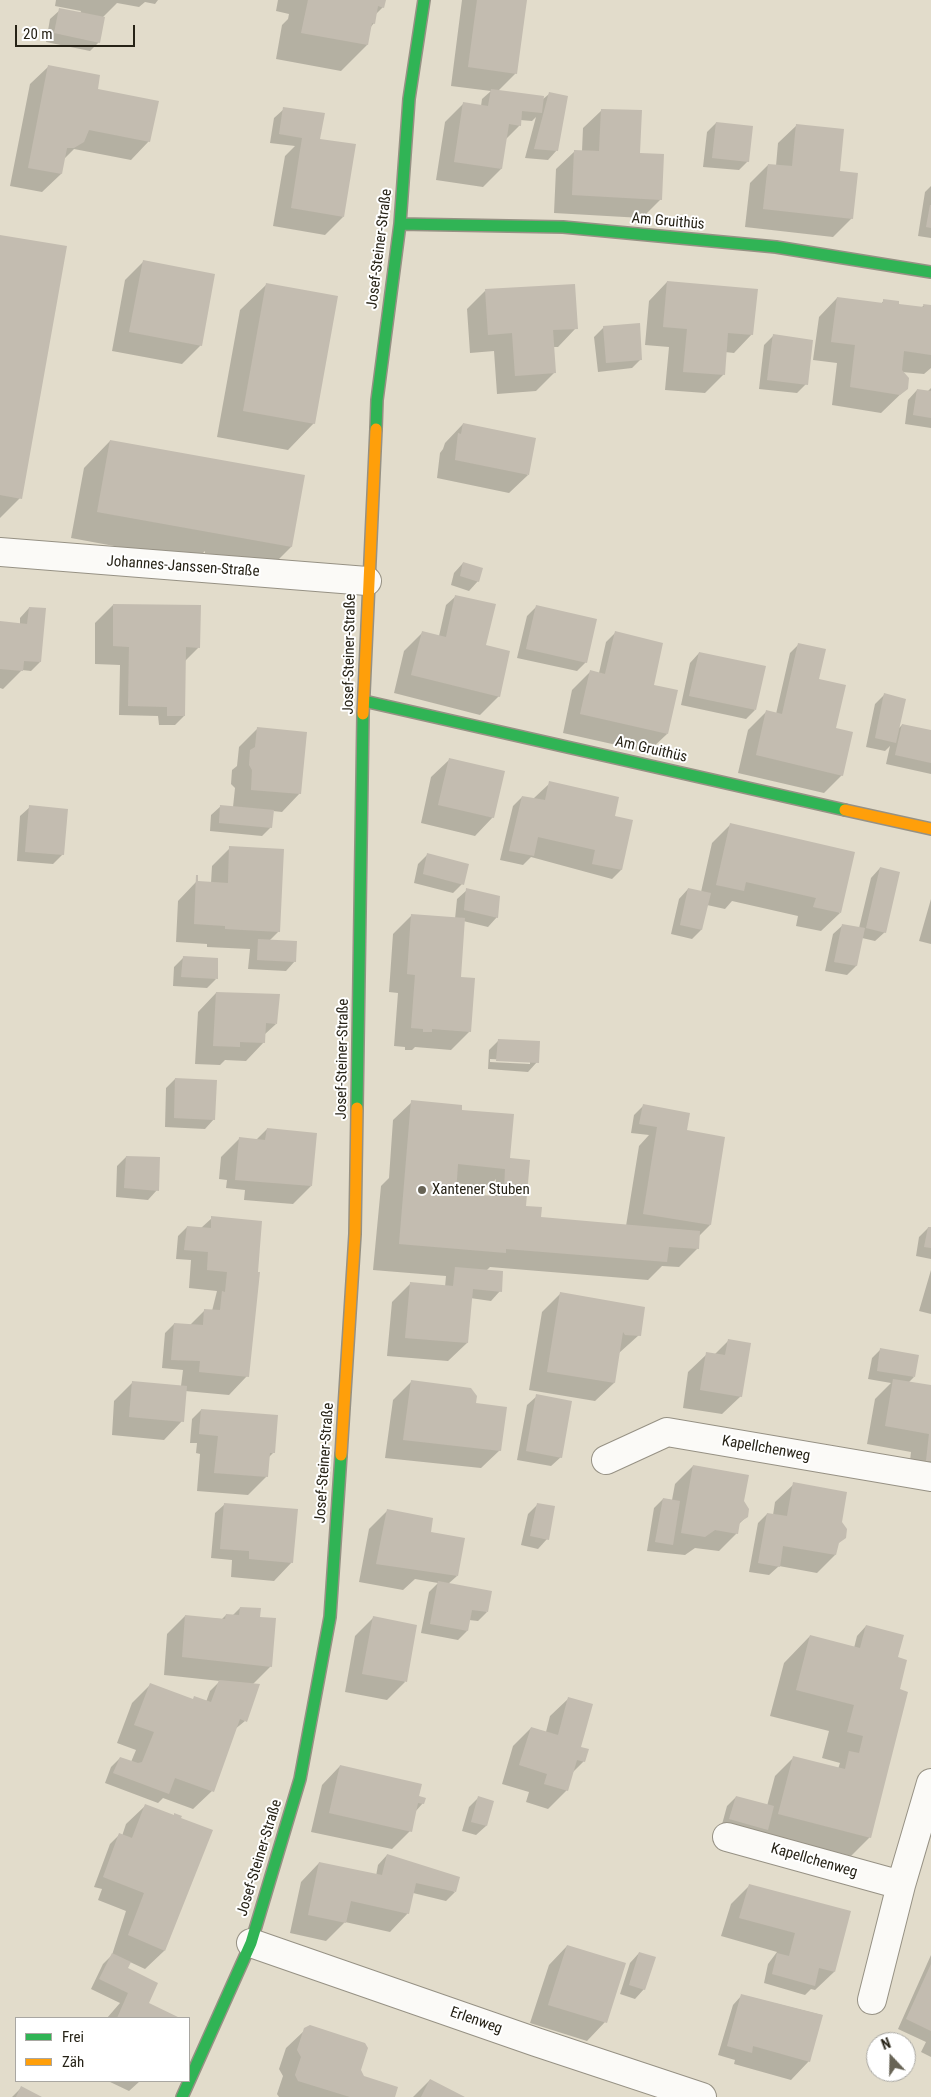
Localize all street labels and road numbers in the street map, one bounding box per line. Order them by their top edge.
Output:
street label: Josef-Steiner-Straße [364,188,396,310]
street label: Am Gruithüs [631,210,705,234]
street label: Johannes-Janssen-Straße [106,553,260,581]
street label: Josef-Steiner-Straße [340,593,360,715]
street label: Am Gruithüs [613,733,689,767]
street label: Josef-Steiner-Straße [333,998,353,1120]
street label: Josef-Steiner-Straße [312,1402,338,1524]
street label: Kapellchenweg [720,1432,812,1466]
street label: Josef-Steiner-Straße [234,1798,286,1918]
street label: Kapellchenweg [769,1840,859,1882]
street label: Erlenweg [448,2004,504,2038]

